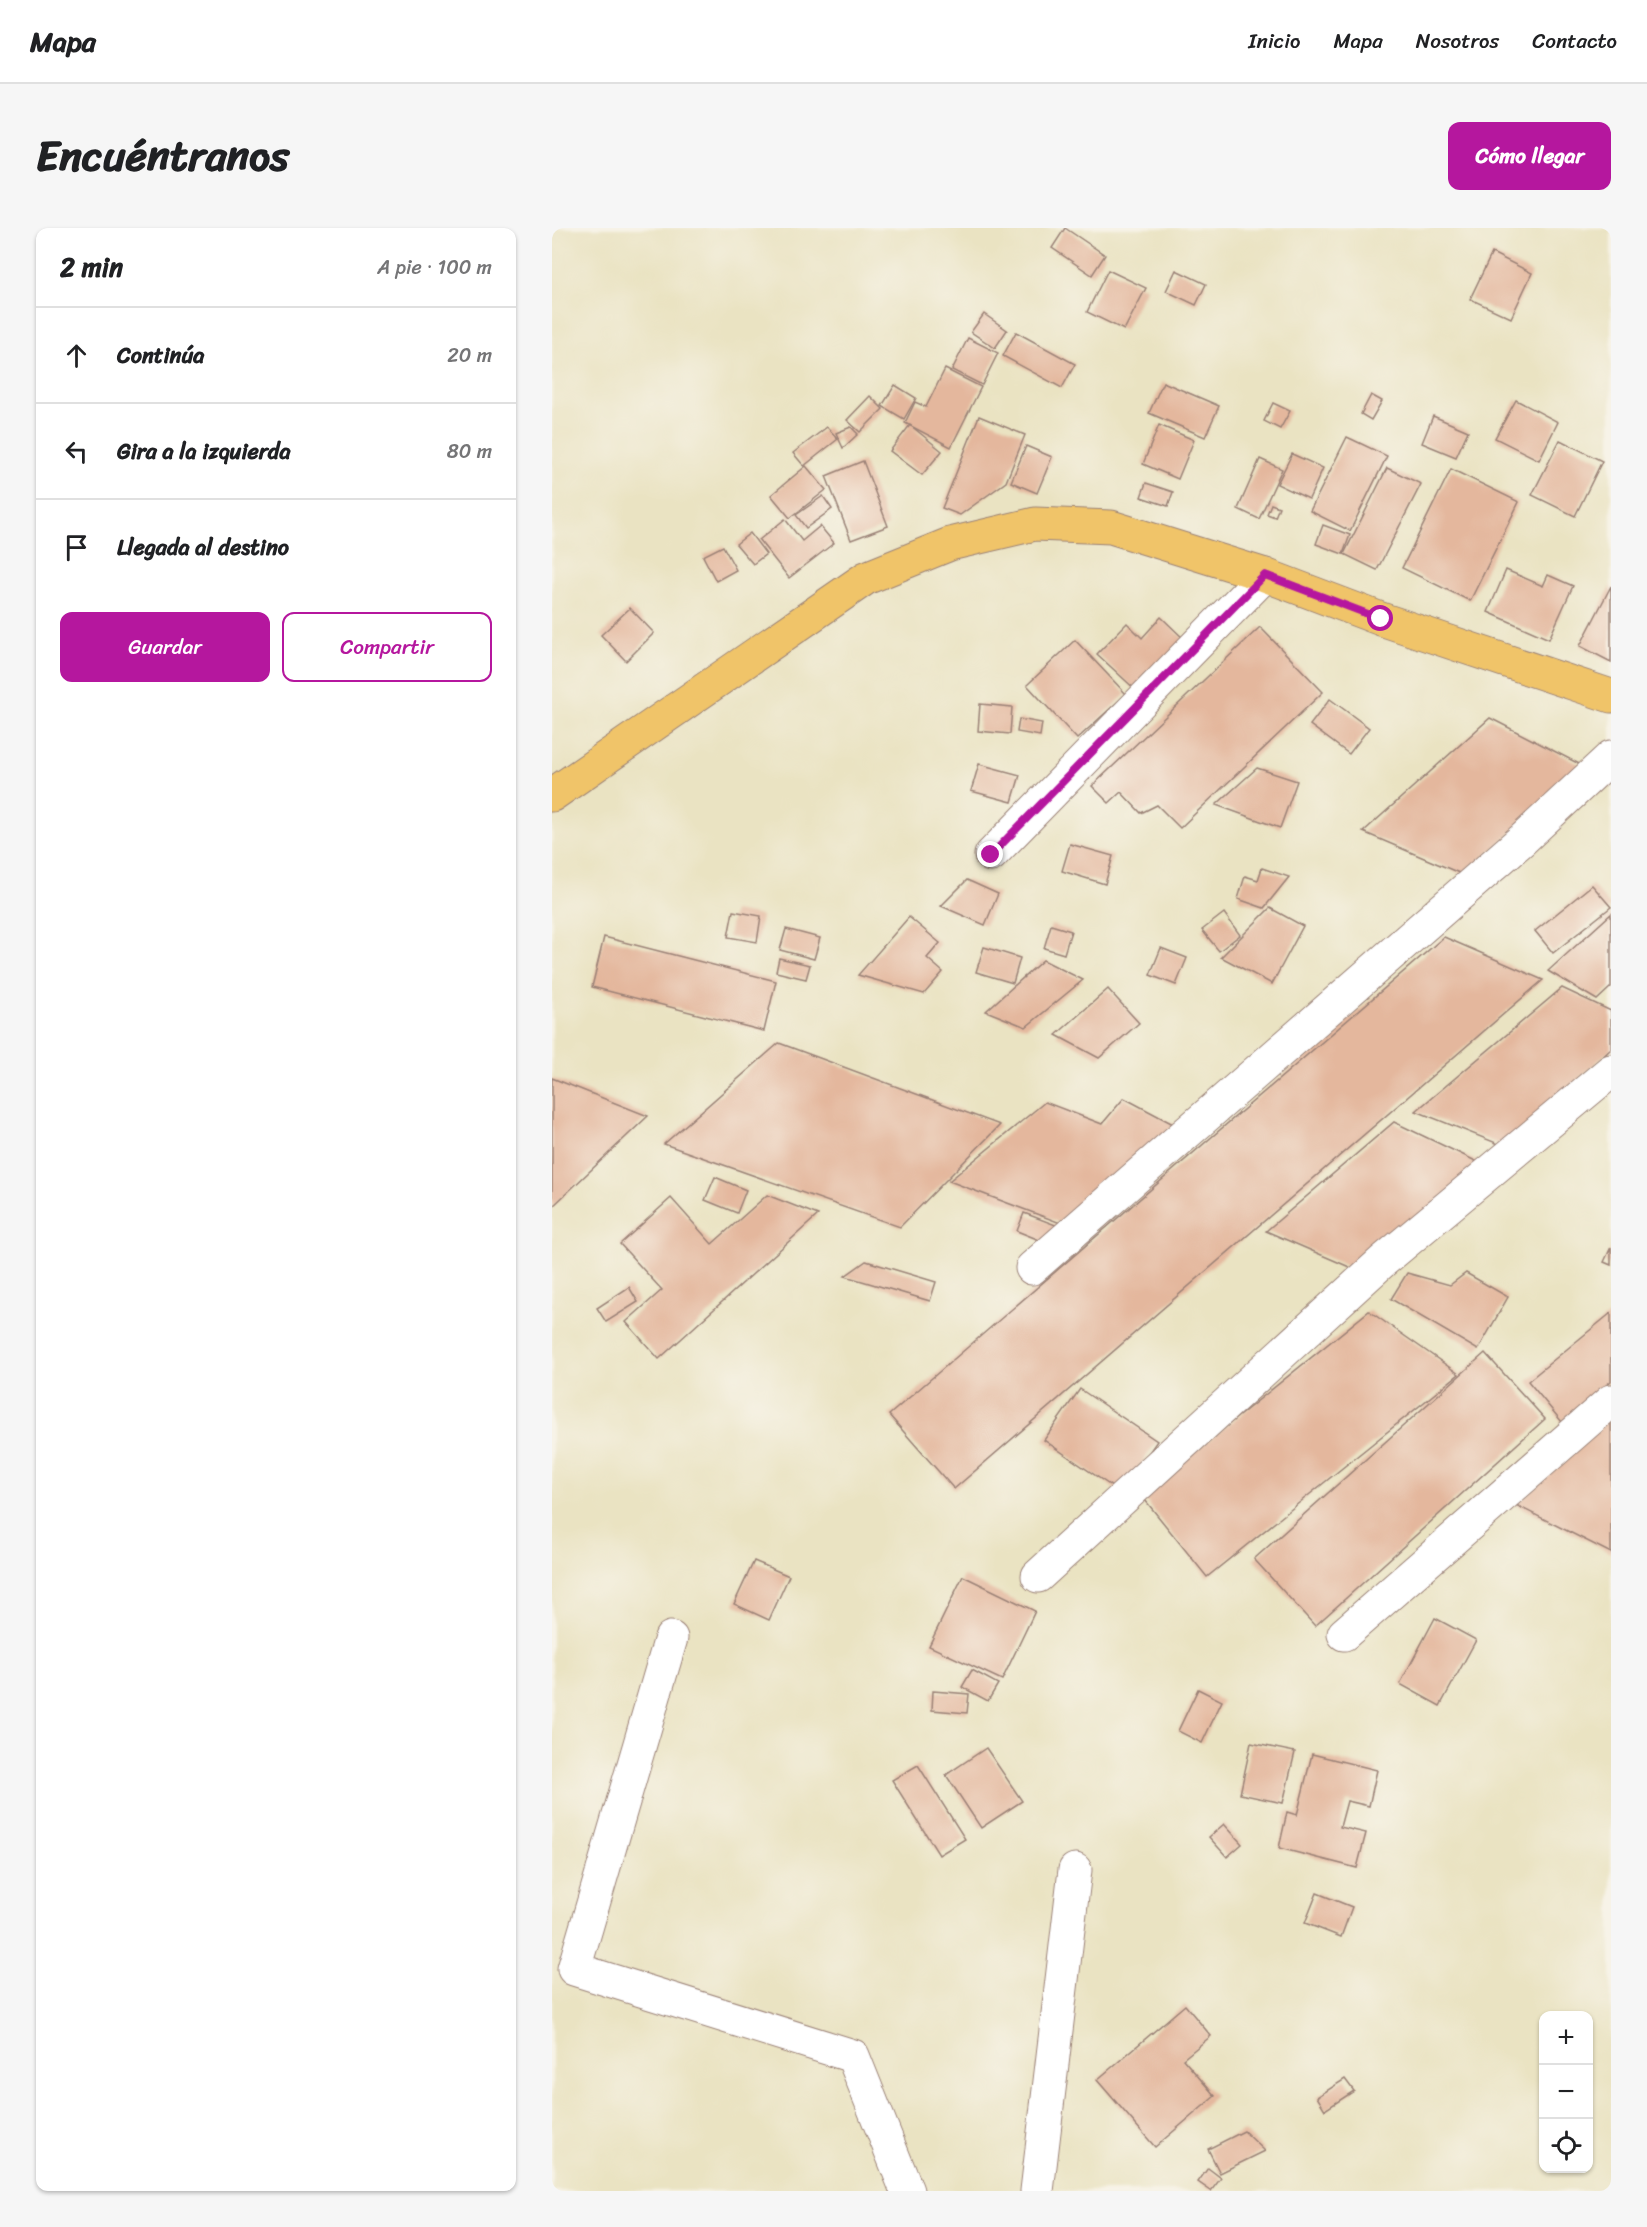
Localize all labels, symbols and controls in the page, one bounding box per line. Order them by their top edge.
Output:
text: Mapa [30,17,96,66]
text: Inicio [1248,22,1300,60]
text: Mapa [1333,22,1383,60]
text: Nosotros [1416,22,1499,60]
text: Contacto [1532,22,1617,60]
text: Encuéntranos [36,119,289,193]
button: Cómo llegar [1448,122,1611,190]
text: 2 min [60,244,123,290]
text: A pie · 100 m [377,250,492,285]
text: Continúa [117,336,204,375]
text: 20 m [447,338,492,373]
icon: ahead [60,339,93,372]
text: Gira a la izquierda [117,432,290,471]
text: 80 m [447,434,492,469]
icon: left [60,435,93,468]
text: Llegada al destino [117,528,289,567]
icon: arrive [60,531,93,564]
route start [1367,605,1393,631]
button: Guardar [60,612,270,682]
button: Compartir [282,612,492,682]
route end [977,841,1003,867]
map controls [1539,2011,1593,2173]
button: + [1539,2011,1593,2065]
button: − [1539,2065,1593,2119]
button: locate [1539,2119,1593,2173]

